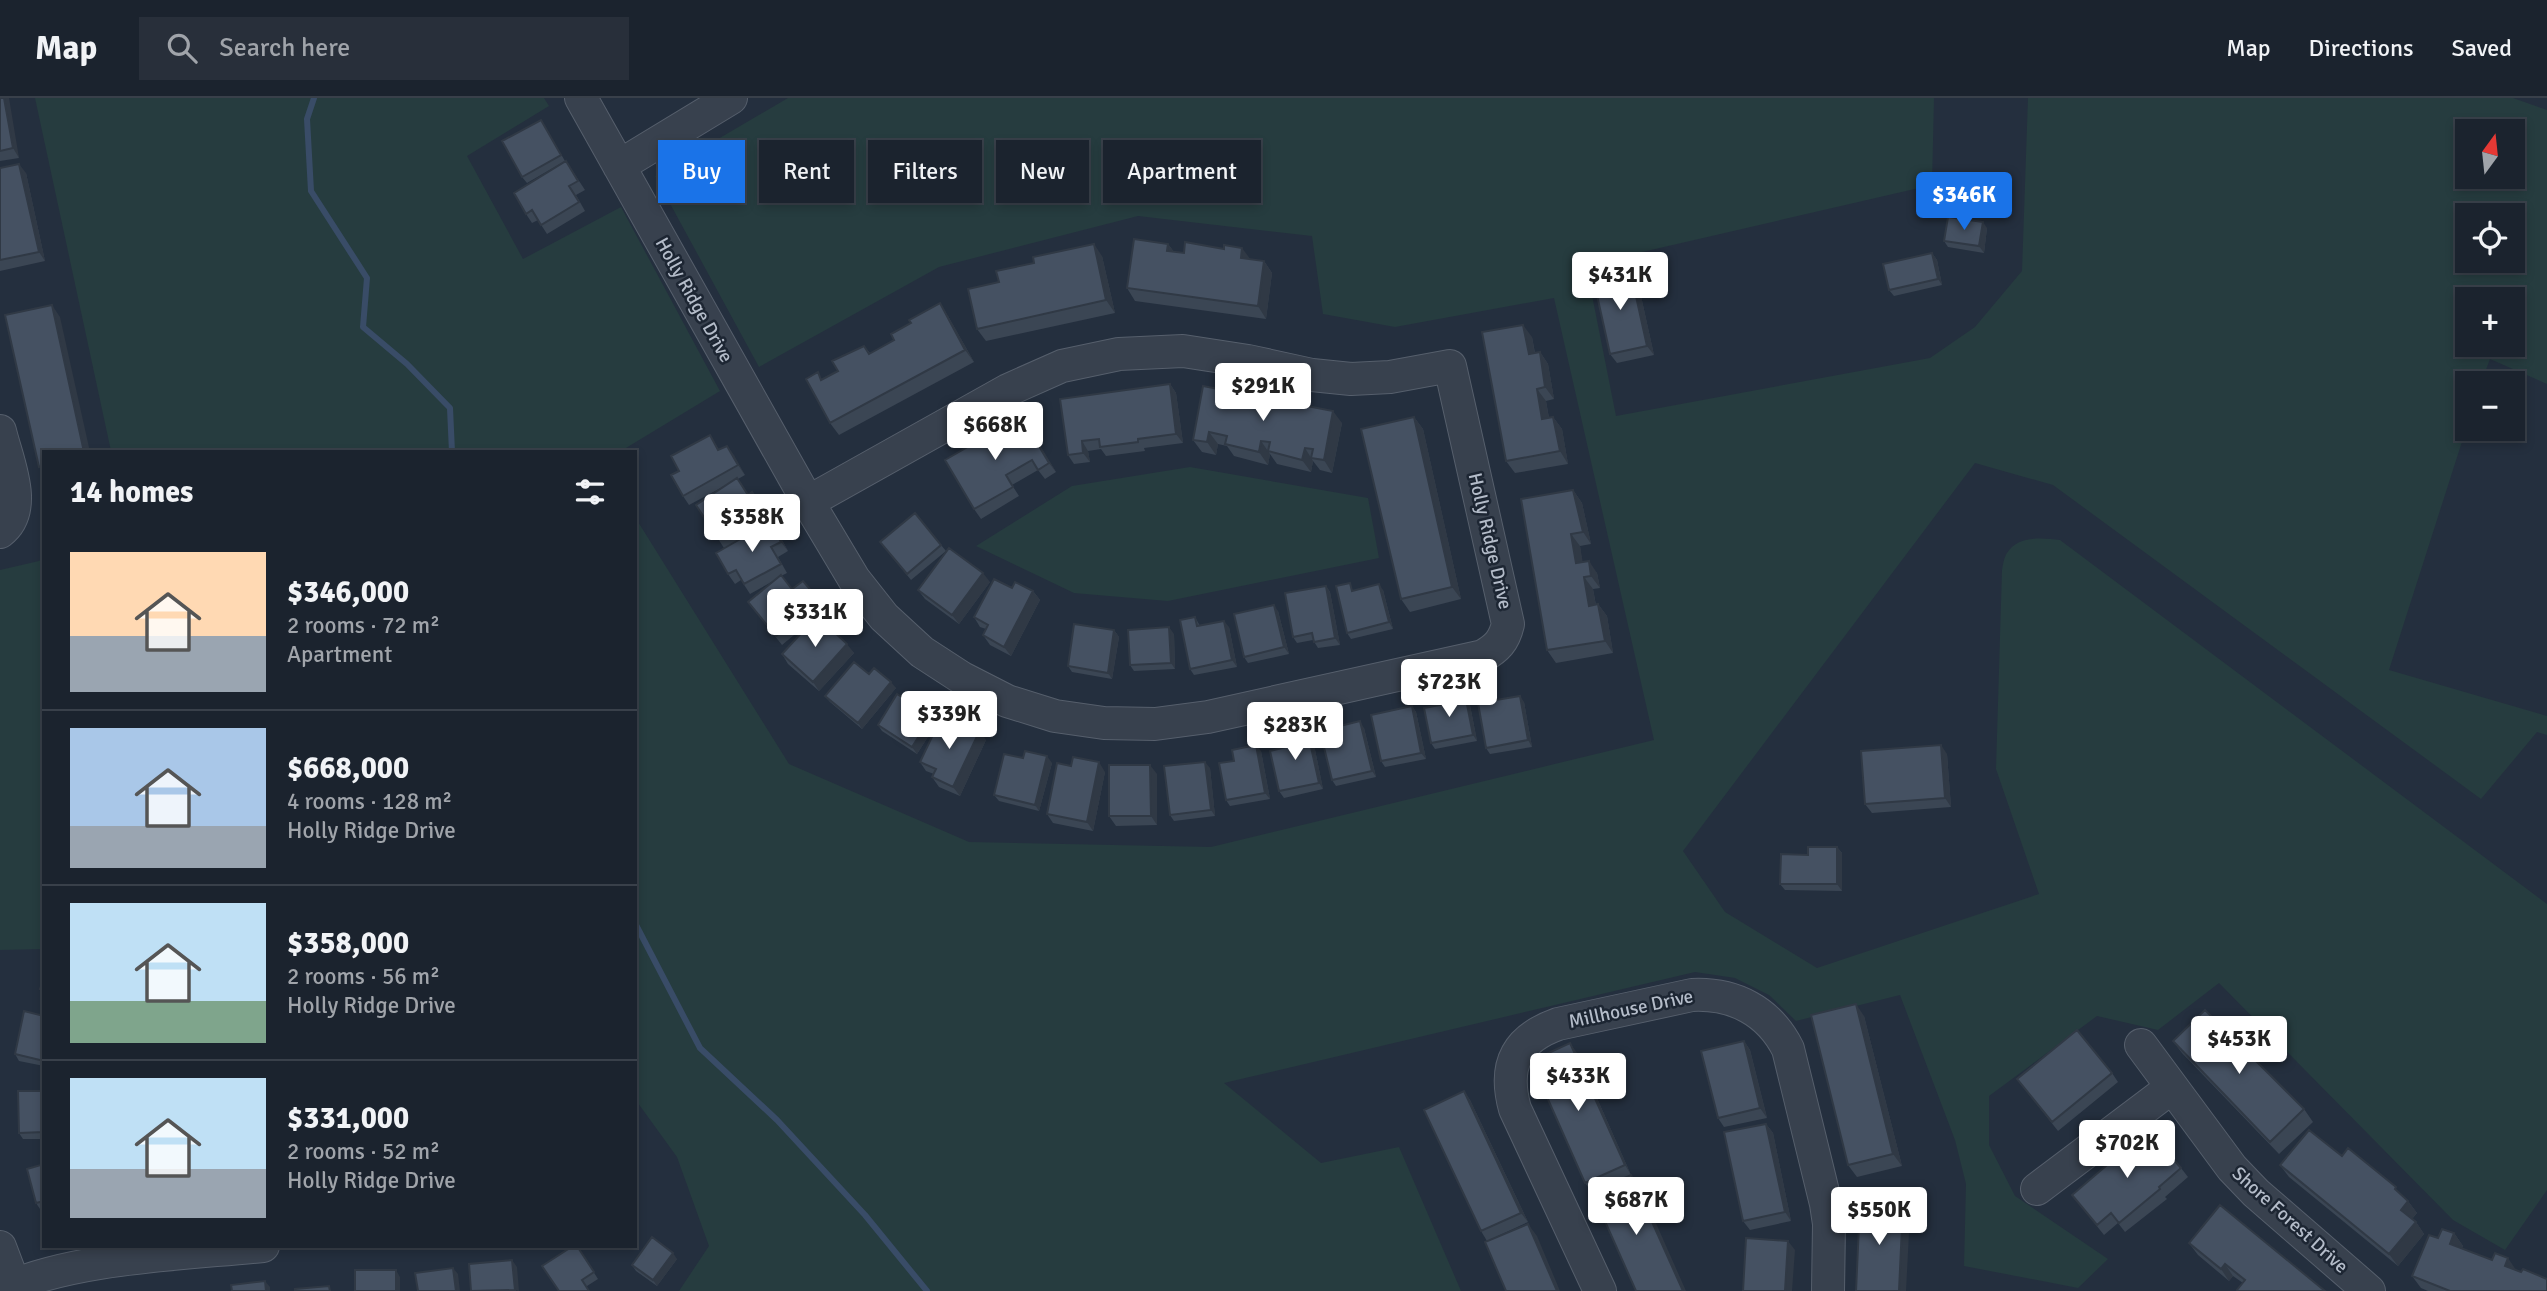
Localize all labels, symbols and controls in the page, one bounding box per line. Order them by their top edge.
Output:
search box [139,17,629,80]
text: Map [35,28,97,69]
icon: search [163,29,201,67]
text: Search here [219,32,350,64]
text: Map [2226,33,2271,63]
text: Directions [2309,33,2414,63]
text: Saved [2452,33,2512,63]
north arrow [2455,119,2525,189]
map controls [2455,119,2525,441]
chip: Buy [658,140,745,203]
chip: Rent [759,140,854,203]
chip: Filters [868,140,982,203]
chip: New [996,140,1089,203]
chip: Apartment [1103,140,1261,203]
pin: $346K [1915,172,2013,232]
text: $346K [1932,180,1996,209]
button: locate [2455,203,2525,273]
street label: Holly Ridge Drive [650,233,738,367]
pin: $431K [1571,252,1669,312]
text: $431K [1588,260,1652,289]
button: + [2455,287,2525,357]
pin: $291K [1214,364,1312,423]
text: $291K [1231,371,1295,400]
button: − [2455,371,2525,441]
pin: $668K [946,402,1044,462]
text: $668K [963,410,1027,439]
street label: Holly Ridge Drive [1463,470,1517,612]
icon: filters [571,473,609,511]
text: 14 homes [70,474,193,511]
pin: $358K [703,494,801,554]
text: $358K [720,502,784,531]
text: $346,000 [287,574,409,611]
icon: home [126,580,210,664]
pin: $331K [766,589,864,649]
text: $331K [783,597,847,626]
text: 2 rooms · 72 m² [287,611,440,640]
text: Apartment [287,640,392,669]
pin: $723K [1400,660,1498,719]
text: $723K [1417,667,1481,696]
pin: $339K [900,692,998,751]
text: $339K [917,699,981,728]
pin: $283K [1246,702,1344,762]
text: $283K [1263,710,1327,739]
text: $668,000 [287,750,409,787]
icon: home [126,756,210,840]
text: 4 rooms · 128 m² [287,787,452,816]
text: Holly Ridge Drive [287,816,456,845]
text: $358,000 [287,925,409,962]
icon: home [126,931,210,1015]
text: 2 rooms · 56 m² [287,962,440,991]
street label: Millhouse Drive [1567,984,1695,1034]
text: Holly Ridge Drive [287,991,456,1020]
pin: $453K [2190,1016,2288,1076]
text: $453K [2207,1024,2271,1053]
pin: $433K [1529,1054,1627,1113]
text: $433K [1546,1061,1610,1090]
text: $331,000 [287,1100,409,1137]
icon: home [126,1106,210,1190]
pin: $702K [2078,1121,2176,1180]
text: $702K [2095,1128,2159,1157]
text: 2 rooms · 52 m² [287,1137,440,1166]
street label: Shore Forest Drive [2227,1162,2353,1278]
text: Holly Ridge Drive [287,1166,456,1195]
pin: $687K [1587,1178,1685,1237]
text: $687K [1604,1185,1668,1214]
pin: $550K [1830,1188,1928,1247]
text: $550K [1847,1195,1911,1224]

